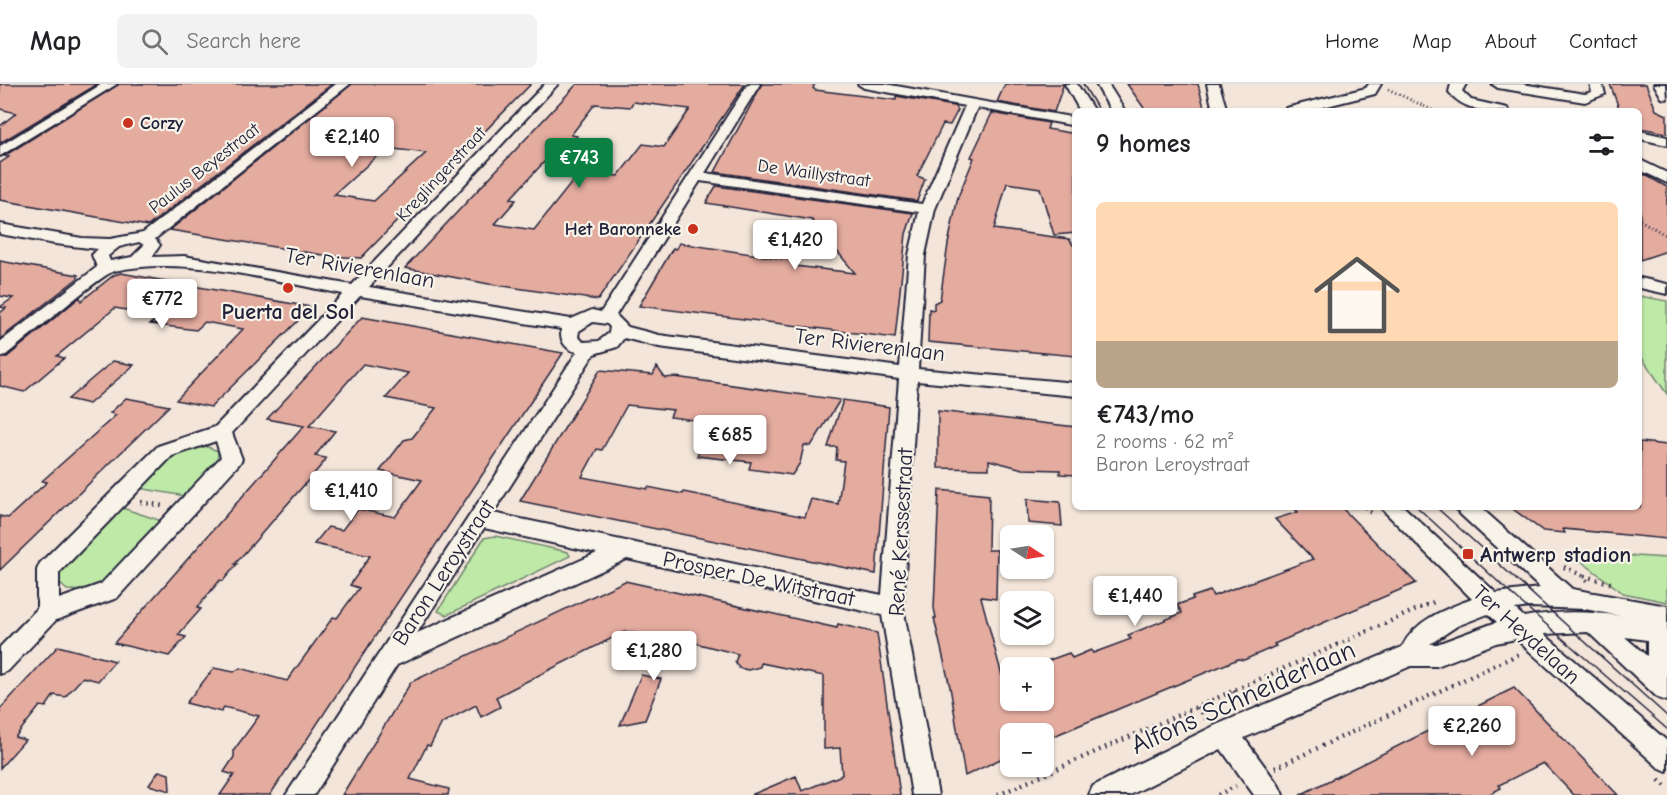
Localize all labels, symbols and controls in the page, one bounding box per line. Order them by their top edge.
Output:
search box [117,14,537,68]
text: Map [30,25,81,57]
icon: search [138,25,171,58]
text: Search here [186,28,301,54]
text: Home [1325,29,1379,53]
text: Map [1412,29,1452,53]
text: About [1485,29,1536,53]
text: Contact [1569,29,1637,53]
place label: Corzy [140,113,184,134]
marker: Corzy [121,116,135,130]
pin: €2,140 [303,117,401,168]
street label: Paulus Beyestraat [145,118,264,218]
street label: Kreglingerstraat [392,122,491,226]
text: €2,140 [324,125,380,148]
icon: filters [1585,128,1618,161]
text: 9 homes [1096,129,1191,159]
pin: €743 [543,138,615,189]
text: €743 [559,146,599,169]
street label: De Waillystraat [756,155,872,192]
place label: Het Baronneke [565,219,681,240]
pin: €1,420 [746,220,844,271]
marker: Het Baronneke [686,222,700,236]
text: €1,420 [767,228,823,251]
icon: home [1303,241,1411,349]
street label: Ter Rivierenlaan [283,242,437,294]
pin: €772 [126,279,198,330]
marker: Puerta del Sol [281,281,295,295]
text: €772 [141,287,183,310]
place label: Puerta del Sol [222,299,354,325]
street label: Ter Rivierenlaan [793,323,947,367]
text: €743/mo [1096,400,1194,430]
pin: €685 [694,415,766,466]
text: €685 [707,423,753,446]
text: 2 rooms · 62 m² [1096,430,1233,453]
street label: René Kerssestraat [884,447,918,617]
text: Baron Leroystraat [1096,453,1249,476]
pin: €1,410 [302,471,400,522]
text: €1,410 [324,479,378,502]
street label: Baron Leroystraat [387,494,501,650]
north arrow [1000,525,1054,579]
map controls [1000,525,1054,777]
place label: Antwerp stadion [1480,542,1631,568]
street label: Prosper De Witstraat [661,546,858,612]
marker: Antwerp stadion [1461,547,1475,561]
pin: €1,440 [1086,576,1184,627]
street label: Ter Heydelaan [1467,580,1585,690]
text: €1,440 [1107,584,1163,607]
button: layers [1000,591,1054,645]
pin: €1,280 [605,631,703,682]
street label: Alfons Schneiderlaan [1126,634,1360,761]
text: €1,280 [625,639,683,662]
button: + [1000,657,1054,711]
pin: €2,260 [1423,706,1521,757]
text: €2,260 [1442,714,1502,737]
button: − [1000,723,1054,777]

